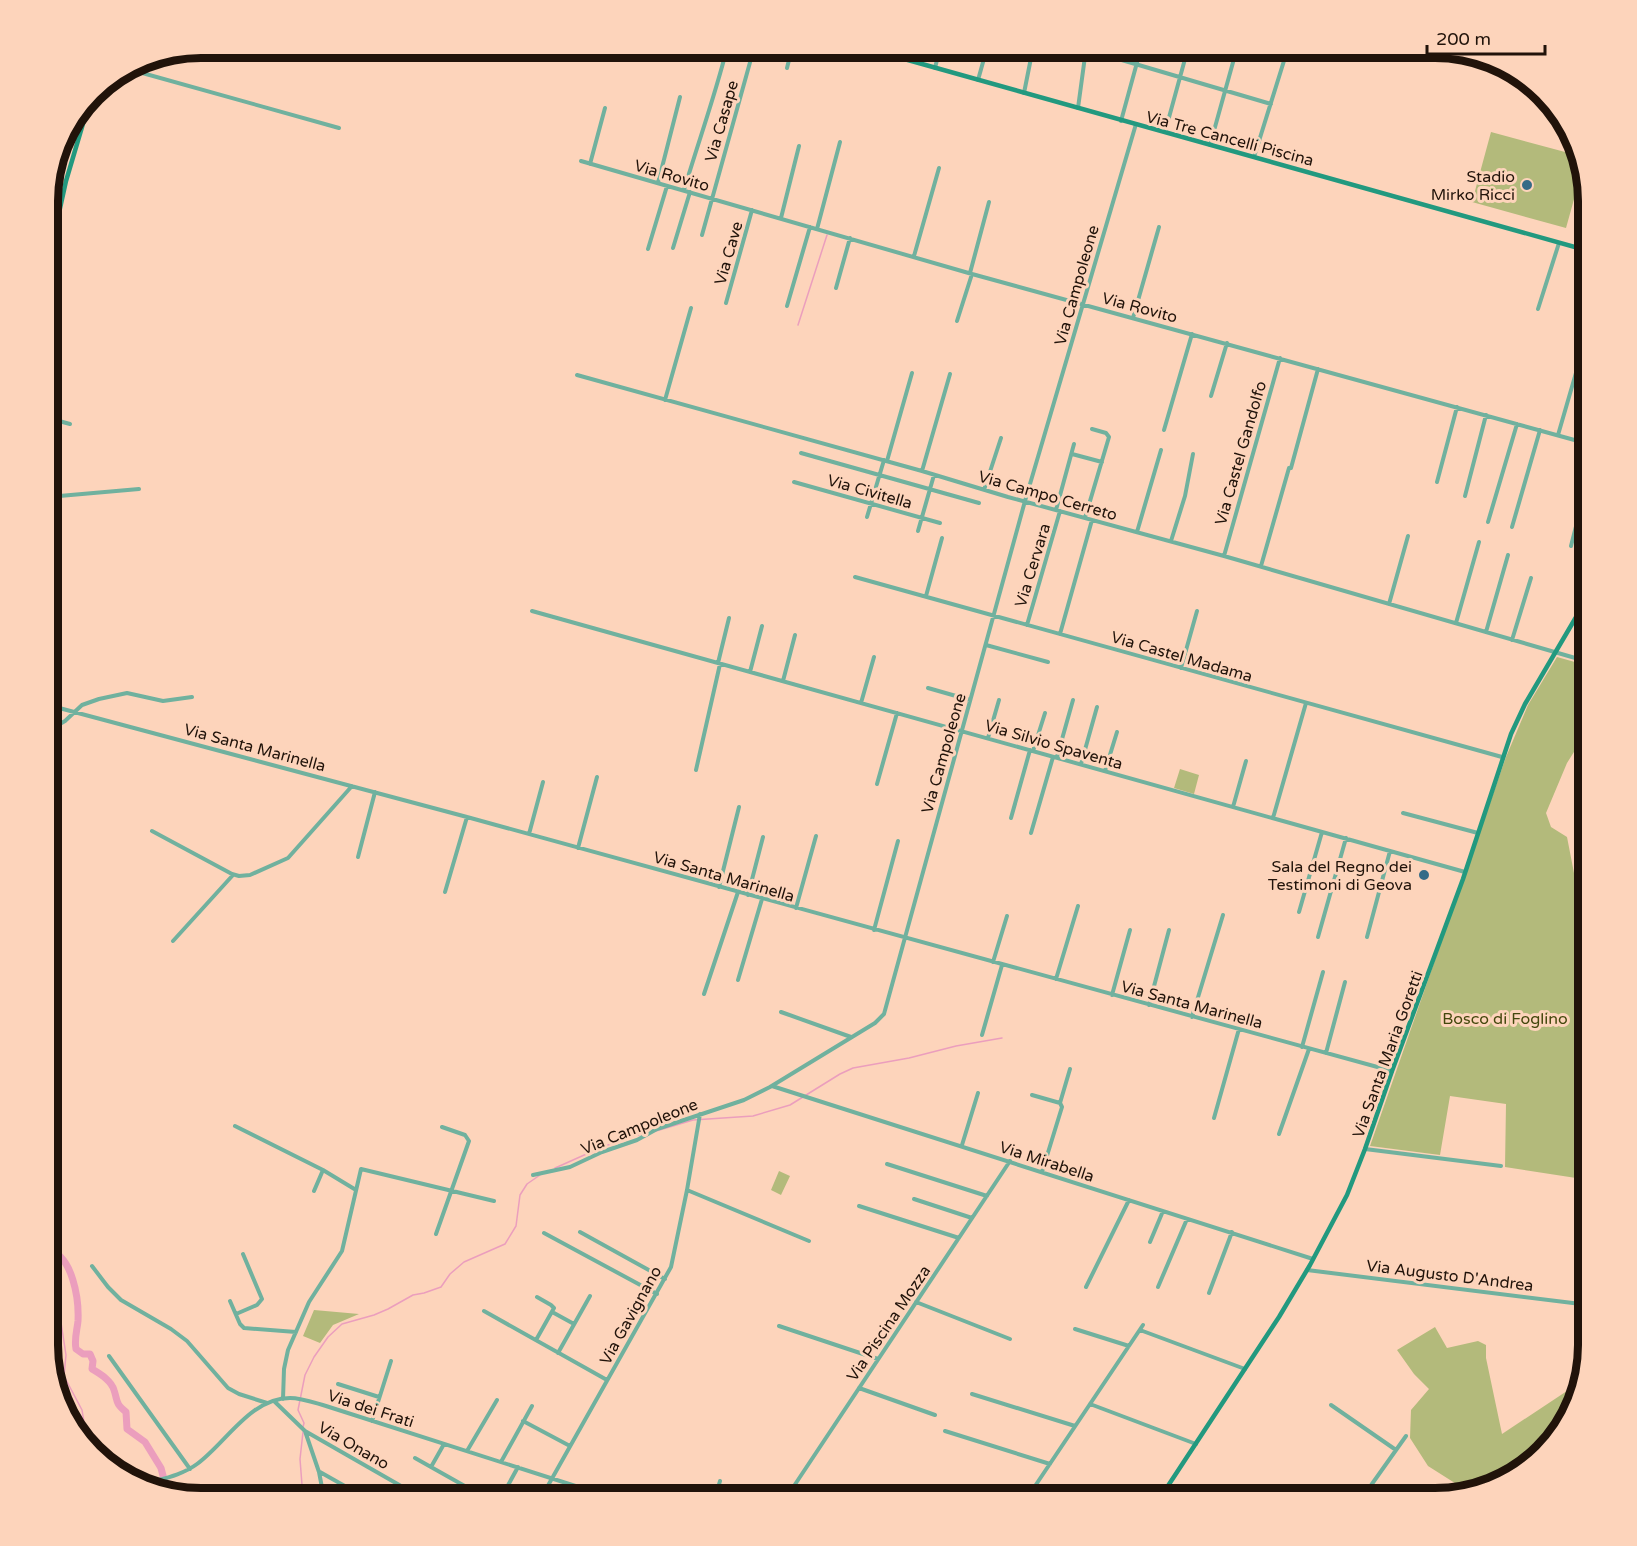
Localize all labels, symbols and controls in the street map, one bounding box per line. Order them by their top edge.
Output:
scale bar [1427,18,1546,56]
text: 200 m [1436,28,1491,50]
street label: Via Casape [701,78,743,164]
street label: Via Tre Cancelli Piscina [1144,107,1316,171]
street label: Via Rovito [632,156,712,196]
place label: Stadio Mirko Ricci [1431,167,1515,205]
marker: Stadio Mirko Ricci [1520,178,1534,192]
street label: Via Cave [710,219,748,288]
street label: Via Campoleone [1050,223,1104,348]
street label: Via Rovito [1100,288,1180,328]
street label: Via Castel Gandolfo [1211,379,1271,528]
street label: Via Campo Cerreto [976,467,1119,525]
street label: Via Civitella [825,470,915,514]
street label: Via Cervara [1011,521,1055,610]
street label: Via Castel Madama [1109,627,1255,687]
street label: Via Campoleone [917,691,971,816]
street label: Via Silvio Spaventa [982,716,1125,774]
street label: Via Santa Marinella [182,719,328,777]
street label: Via Santa Marinella [651,847,797,907]
place label: Sala del Regno dei Testimoni di Geova [1268,857,1412,895]
marker: Sala del Regno dei Testimoni di Geova [1417,868,1431,882]
street label: Via Santa Maria Goretti [1348,968,1428,1141]
street label: Via Santa Marinella [1119,976,1265,1034]
park label: Bosco di Foglino [1442,1009,1568,1029]
street label: Via Campoleone [578,1094,701,1159]
street label: Via Mirabella [997,1137,1097,1187]
street label: Via Augusto D'Andrea [1365,1256,1535,1296]
street label: Via Piscina Mozza [843,1262,935,1385]
street label: Via Gavignano [596,1263,666,1368]
street label: Via dei Frati [325,1386,416,1432]
street label: Via Onano [314,1417,393,1474]

